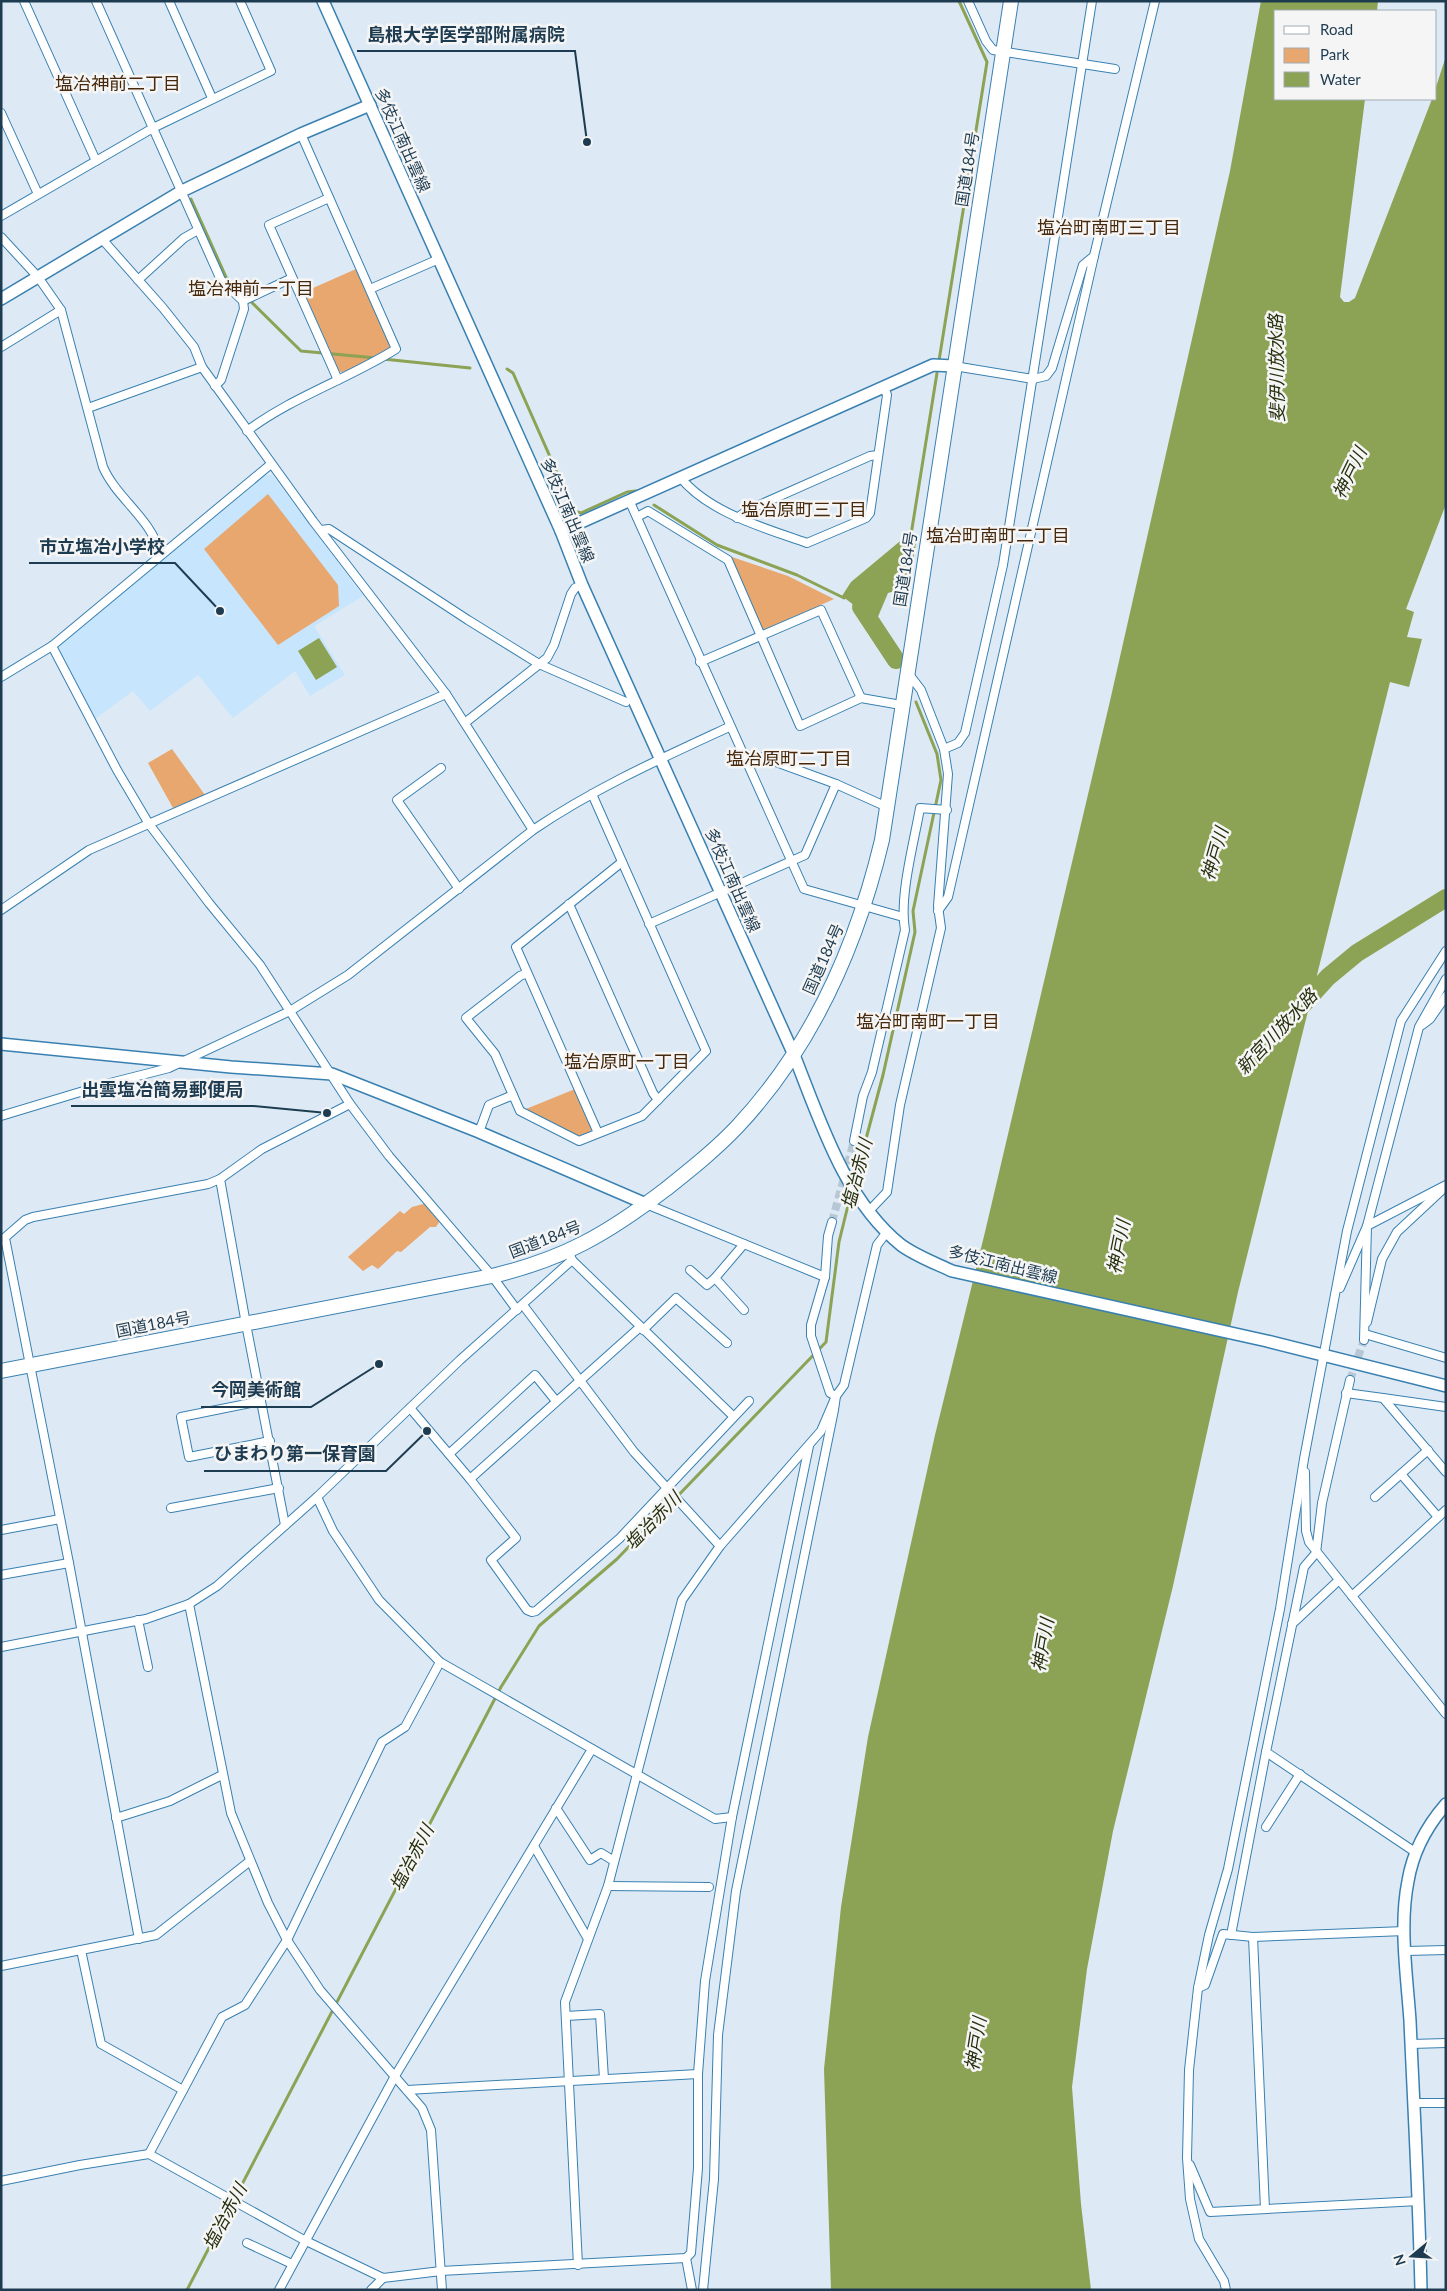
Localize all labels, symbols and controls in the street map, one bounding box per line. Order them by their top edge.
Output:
legend [1274,10,1437,100]
callout: 島根大学医学部附属病院 [357,18,575,51]
text: Road [1320,20,1353,38]
text: 島根大学医学部附属病院 [367,23,565,45]
text: Park [1320,45,1350,63]
text: Water [1320,70,1361,88]
district label: 塩冶神前二丁目 [55,72,181,94]
street label: 多伎江南出雲線 [372,85,435,195]
street label: 国道184号 [951,130,982,208]
district label: 塩冶町南町三丁目 [1037,216,1181,238]
district label: 塩冶神前一丁目 [188,277,314,299]
water label: 斐伊川放水路 [1264,312,1288,422]
water label: 神戸川 [1327,442,1372,502]
street label: 多伎江南出雲線 [538,455,599,565]
district label: 塩冶原町三丁目 [741,498,867,520]
district label: 塩冶町南町二丁目 [926,524,1070,546]
callout: 市立塩冶小学校 [29,530,175,563]
street label: 国道184号 [889,530,920,608]
text: 市立塩冶小学校 [39,535,165,557]
district label: 塩冶原町二丁目 [726,747,852,769]
water label: 神戸川 [1196,823,1233,883]
street label: 多伎江南出雲線 [702,825,765,935]
street label: 国道184号 [798,920,847,997]
water label: 新宮川放水路 [1231,983,1323,1078]
district label: 塩冶町南町一丁目 [856,1010,1000,1032]
district label: 塩冶原町一丁目 [564,1050,690,1072]
callout: 出雲塩冶簡易郵便局 [71,1073,253,1106]
text: 出雲塩冶簡易郵便局 [81,1078,243,1100]
water label: 塩冶赤川 [836,1134,876,1211]
street label: 国道184号 [506,1216,584,1261]
water label: 神戸川 [1102,1216,1134,1275]
street label: 多伎江南出雲線 [946,1241,1060,1286]
street label: 国道184号 [114,1307,192,1340]
callout: 今岡美術館 [201,1374,311,1407]
text: 今岡美術館 [211,1378,301,1400]
callout: ひまわり第一保育園 [204,1438,386,1471]
text: ひまわり第一保育園 [214,1442,376,1464]
water label: 塩冶赤川 [619,1485,687,1554]
water label: 神戸川 [1026,1614,1058,1673]
water label: 塩冶赤川 [385,1819,439,1894]
water label: 神戸川 [960,2013,990,2072]
water label: 塩冶赤川 [198,2178,252,2253]
north arrow [1387,2231,1437,2281]
text: N [1389,2252,1409,2268]

